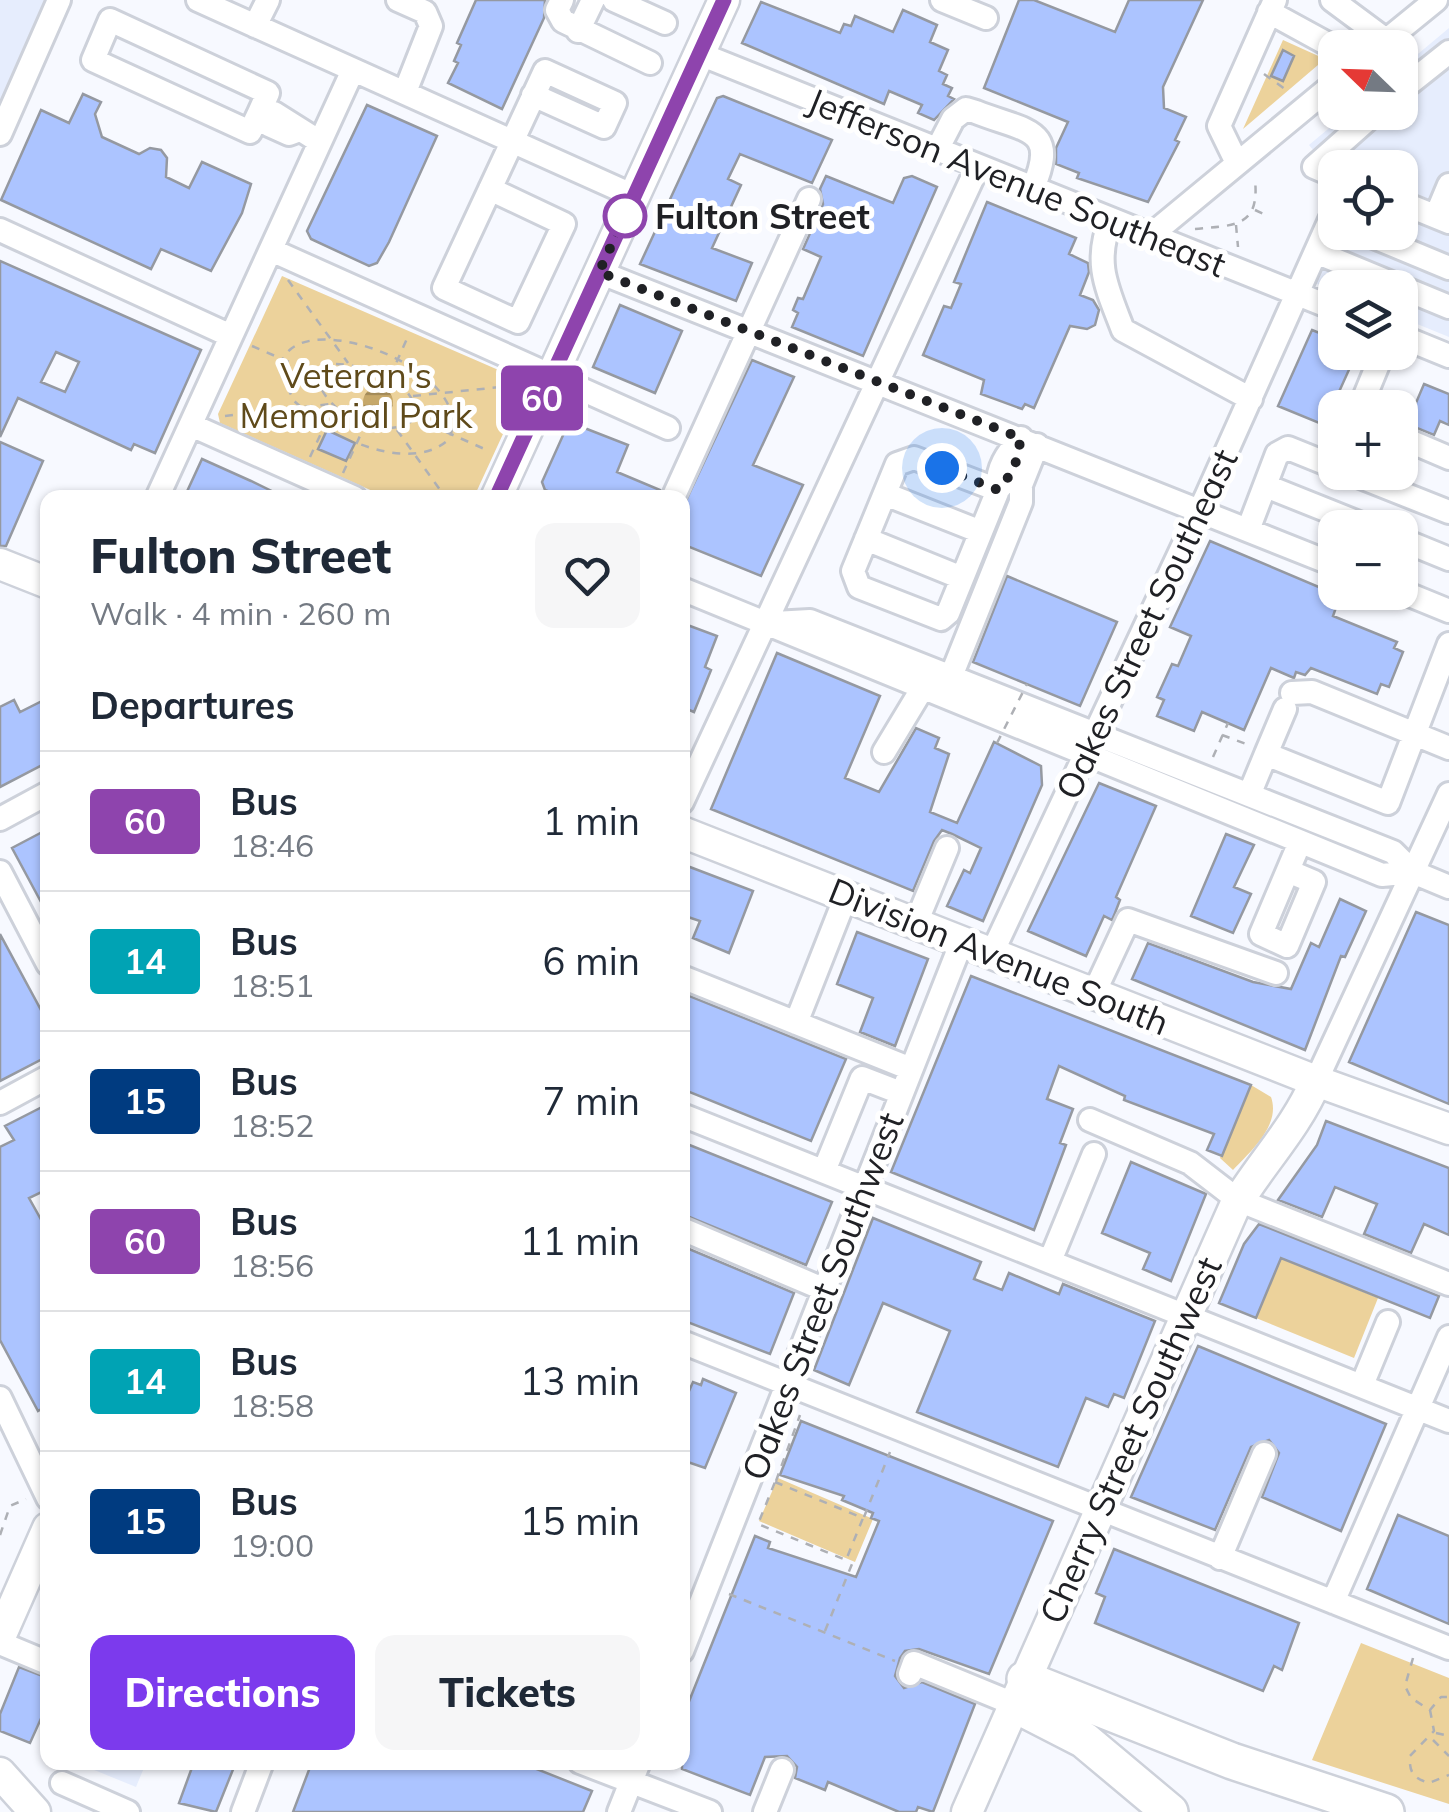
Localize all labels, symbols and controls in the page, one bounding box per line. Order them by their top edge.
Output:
north arrow [1318,30,1418,130]
map controls [1318,30,1418,610]
street label: Jefferson Avenue Southeast [802,78,1232,286]
button: locate [1318,150,1418,250]
place label: Fulton Street [655,194,870,238]
marker: Fulton Street [604,195,646,237]
button: layers [1318,270,1418,370]
park label: Veteran's Memorial Park [240,353,473,437]
line badge: 60 [497,366,587,430]
text: 60 [521,376,563,420]
button: + [1318,390,1418,490]
street label: Oakes Street Southeast [1045,442,1247,806]
your location [917,443,967,493]
button: − [1318,510,1418,610]
button: heart [535,523,640,628]
text: Fulton Street [90,525,391,585]
text: Walk · 4 min · 260 m [90,593,391,633]
text: Departures [90,681,294,729]
text: Bus [230,777,298,825]
text: 1 min [543,797,640,845]
text: 60 [124,799,166,843]
text: 18:46 [230,825,314,865]
street label: Division Avenue South [823,868,1175,1044]
text: Bus [230,917,298,965]
text: 6 min [543,937,640,985]
text: 14 [124,939,166,983]
text: 18:51 [230,965,314,1005]
text: Bus [230,1057,298,1105]
text: 7 min [543,1077,640,1125]
text: 15 [124,1079,166,1123]
text: 18:52 [230,1105,314,1145]
street label: Oakes Street Southwest [732,1106,912,1486]
text: Bus [230,1197,298,1245]
text: 11 min [520,1217,640,1265]
text: 60 [124,1219,166,1263]
text: 18:56 [230,1245,314,1285]
street label: Cherry Street Southwest [1029,1250,1231,1630]
text: Bus [230,1337,298,1385]
text: 13 min [520,1357,640,1405]
text: 14 [124,1359,166,1403]
text: 18:58 [230,1385,314,1425]
text: Bus [230,1477,298,1525]
text: 15 min [520,1497,640,1545]
text: 15 [124,1499,166,1543]
text: 19:00 [230,1525,314,1565]
button: Directions [90,1635,355,1750]
button: Tickets [375,1635,640,1750]

